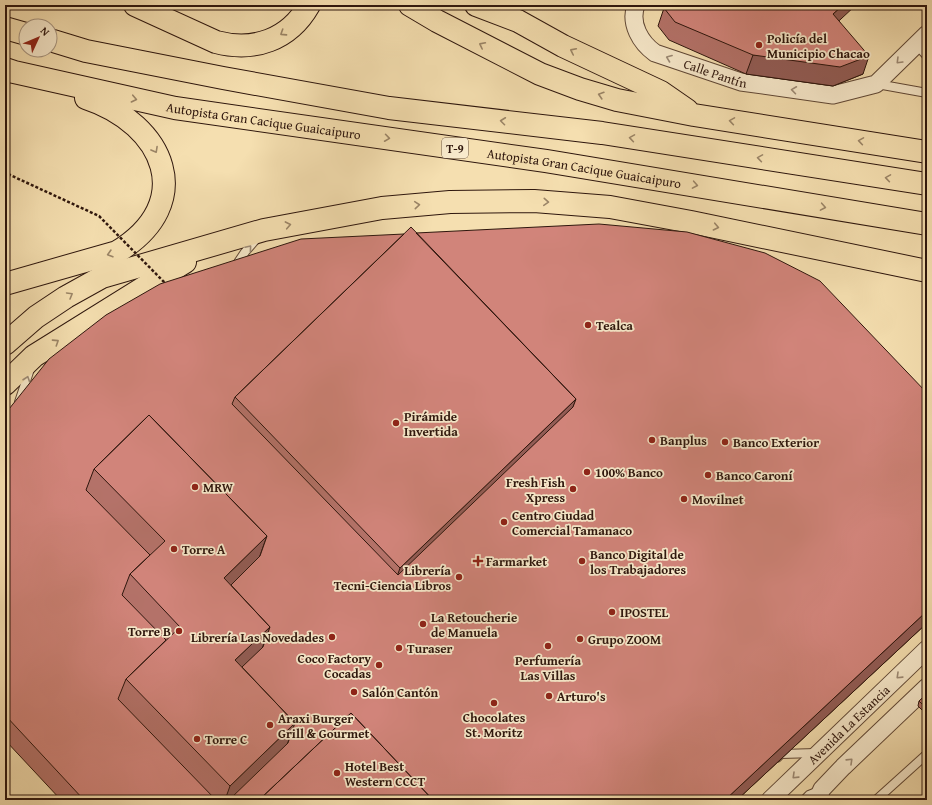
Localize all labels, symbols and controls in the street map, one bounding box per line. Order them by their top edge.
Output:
north arrow [18,18,58,58]
text: N [37,23,54,40]
one-way arrow [280,29,287,36]
place label: Policía del Municipio Chacao [767,29,870,63]
marker: Policía del Municipio Chacao [754,40,764,50]
one-way arrow [479,42,486,49]
one-way arrow [570,48,578,56]
street label: Calle Pantín [681,54,749,92]
one-way arrow [665,55,672,63]
one-way arrow [896,56,904,64]
one-way arrow [791,86,797,95]
one-way arrow [598,91,605,100]
one-way arrow [130,94,137,102]
street label: Autopista Gran Cacique Guaicaipuro [164,97,363,144]
one-way arrow [500,117,506,126]
one-way arrow [729,117,736,126]
one-way arrow [383,133,390,142]
one-way arrow [629,134,635,143]
road number: T-9 [442,138,468,158]
one-way arrow [858,138,864,146]
street label: Autopista Gran Cacique Guaicaipuro [486,143,683,193]
one-way arrow [150,146,158,153]
one-way arrow [757,154,763,163]
one-way arrow [885,174,892,183]
one-way arrow [692,180,698,189]
one-way arrow [543,197,549,206]
one-way arrow [414,201,420,210]
one-way arrow [820,202,826,210]
one-way arrow [285,222,291,230]
one-way arrow [713,222,719,231]
one-way arrow [244,246,251,253]
one-way arrow [107,249,114,258]
one-way arrow [65,292,73,300]
place label: Tealca [596,316,633,335]
marker: Tealca [583,320,593,330]
one-way arrow [52,340,59,347]
one-way arrow [22,375,30,382]
place label: Pirámide Invertida [404,407,458,441]
marker: Pirámide Invertida [391,418,401,428]
place label: Banplus [660,431,707,450]
place label: Banco Exterior [733,433,819,452]
marker: Banplus [647,435,657,445]
marker: Banco Exterior [720,437,730,447]
place label: 100% Banco [595,463,663,482]
place label: Banco Caroní [716,466,794,485]
marker: 100% Banco [582,467,592,477]
marker: Banco Caroní [703,470,713,480]
place label: Fresh Fish Xpress [506,473,565,507]
place label: MRW [203,478,234,497]
marker: MRW [190,482,200,492]
marker: Fresh Fish Xpress [568,484,578,494]
place label: Movilnet [692,490,744,509]
marker: Movilnet [679,494,689,504]
place label: Centro Ciudad Comercial Tamanaco [512,506,632,540]
marker: Centro Ciudad Comercial Tamanaco [499,517,509,527]
place label: Torre A [182,540,226,559]
marker: Torre A [169,544,179,554]
place label: Banco Digital de los Trabajadores [590,545,686,579]
place label: Farmarket [486,552,547,571]
marker: Farmarket [473,556,483,566]
marker: Banco Digital de los Trabajadores [577,556,587,566]
place label: Librería Tecni-Ciencia Libros [334,561,451,595]
marker: Librería Tecni-Ciencia Libros [454,572,464,582]
place label: IPOSTEL [620,603,669,622]
marker: IPOSTEL [607,607,617,617]
place label: La Retoucherie de Manuela [431,608,517,642]
marker: La Retoucherie de Manuela [418,619,428,629]
place label: Torre B [128,622,171,641]
marker: Torre B [174,626,184,636]
place label: Librería Las Novedades [191,628,324,647]
place label: Grupo ZOOM [588,630,661,649]
marker: Librería Las Novedades [327,632,337,642]
marker: Grupo ZOOM [575,634,585,644]
place label: Turaser [407,639,453,658]
marker: Perfumería Las Villas [543,641,553,651]
marker: Turaser [394,643,404,653]
place label: Coco Factory Cocadas [298,649,371,683]
place label: Perfumería Las Villas [515,651,581,685]
marker: Coco Factory Cocadas [374,660,384,670]
one-way arrow [896,671,904,679]
street label: Avenida La Estancia [803,680,894,768]
place label: Salón Cantón [362,683,439,702]
marker: Salón Cantón [349,687,359,697]
place label: Arturo's [557,687,606,706]
marker: Arturo's [544,691,554,701]
marker: Chocolates St. Moritz [489,698,499,708]
place label: Chocolates St. Moritz [463,708,526,742]
place label: Araxi Burger Grill & Gourmet [278,709,370,743]
marker: Araxi Burger Grill & Gourmet [265,720,275,730]
place label: Torre C [205,730,247,749]
marker: Torre C [192,734,202,744]
place label: Hotel Best Western CCCT [345,757,425,791]
one-way arrow [845,759,852,766]
marker: Hotel Best Western CCCT [332,768,342,778]
one-way arrow [792,771,800,779]

